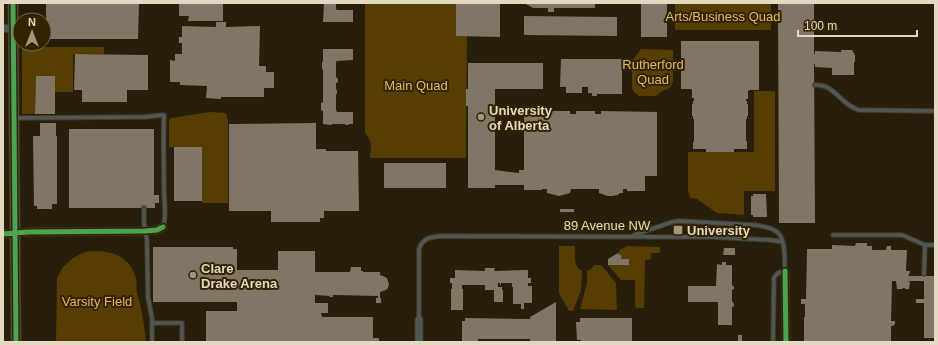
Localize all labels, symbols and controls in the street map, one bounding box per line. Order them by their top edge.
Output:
park label: Arts/Business Quad [666,9,780,24]
north arrow [12,12,52,52]
scale bar [798,12,917,38]
text: N [28,16,36,28]
text: 100 m [804,19,837,33]
park label: Rutherford Quad [622,57,684,87]
park label: Main Quad [384,78,448,93]
place label: University of Alberta [489,103,553,133]
marker: University of Alberta [476,112,486,122]
street label: 89 Avenue NW [564,218,651,233]
place label: University [687,223,751,238]
marker: University [672,224,684,236]
place label: Clare Drake Arena [201,261,278,291]
marker: Clare Drake Arena [188,270,198,280]
park label: Varsity Field [62,294,132,309]

